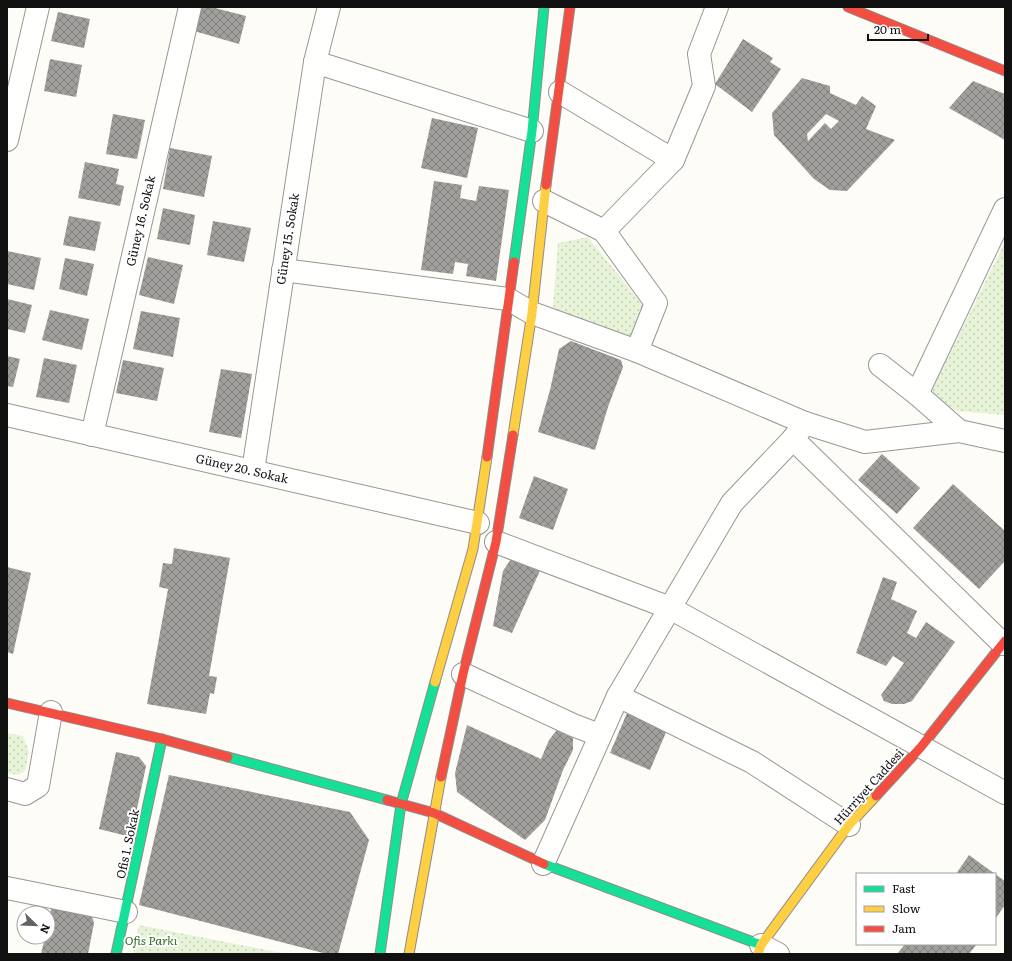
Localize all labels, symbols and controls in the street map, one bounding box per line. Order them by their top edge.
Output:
scale bar [868,16,928,42]
text: 20 m [874,20,901,38]
street label: Güney 16. Sokak [121,173,159,268]
street label: Güney 15. Sokak [271,191,303,286]
street label: Güney 20. Sokak [194,449,291,488]
street label: Hürriyet Caddesi [829,744,907,828]
street label: Ofis 1. Sokak [111,807,143,880]
legend [856,873,996,945]
text: Fast [892,879,916,897]
text: Slow [892,899,921,917]
north arrow [16,905,56,945]
text: Jam [892,919,917,937]
text: N [37,922,55,937]
park label: Ofis Parkı [125,931,178,949]

